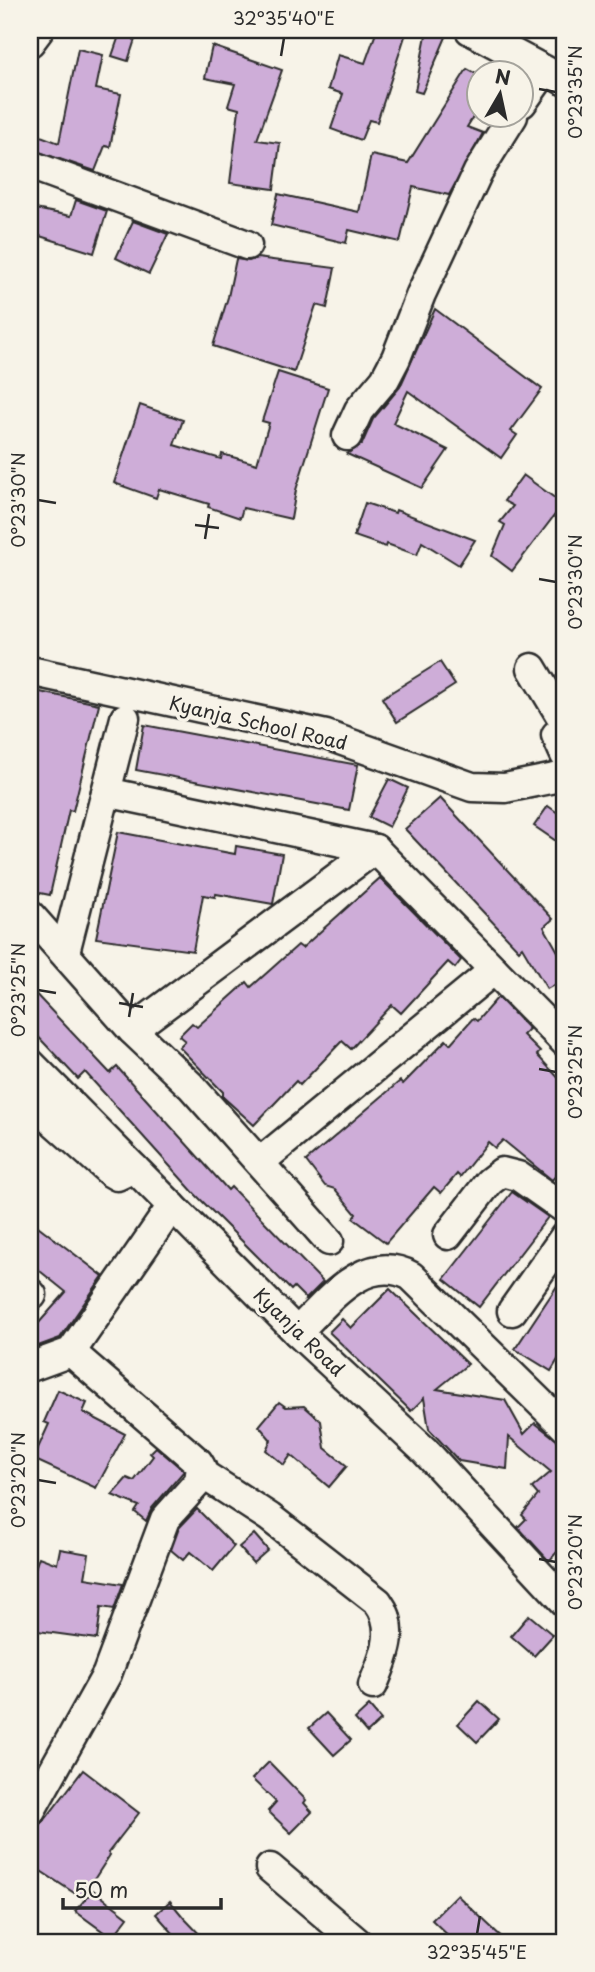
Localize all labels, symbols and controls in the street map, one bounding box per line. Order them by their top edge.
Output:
text: 32°35'40"E [233,4,335,31]
text: 0°23'35"N [561,45,588,139]
north arrow [466,60,536,130]
text: N [493,61,512,91]
text: 0°23'30"N [4,452,31,548]
text: 0°23'30"N [561,534,588,630]
street label: Kyanja School Road [166,688,350,756]
text: 0°23'25"N [4,943,31,1037]
text: 0°23'25"N [561,1025,588,1119]
street label: Kyanja Road [248,1281,352,1382]
text: 0°23'20"N [4,1432,31,1528]
text: 0°23'20"N [561,1514,588,1610]
scale bar [63,1867,220,1911]
text: 50 m [74,1873,128,1905]
text: 32°35'45"E [427,1938,527,1965]

